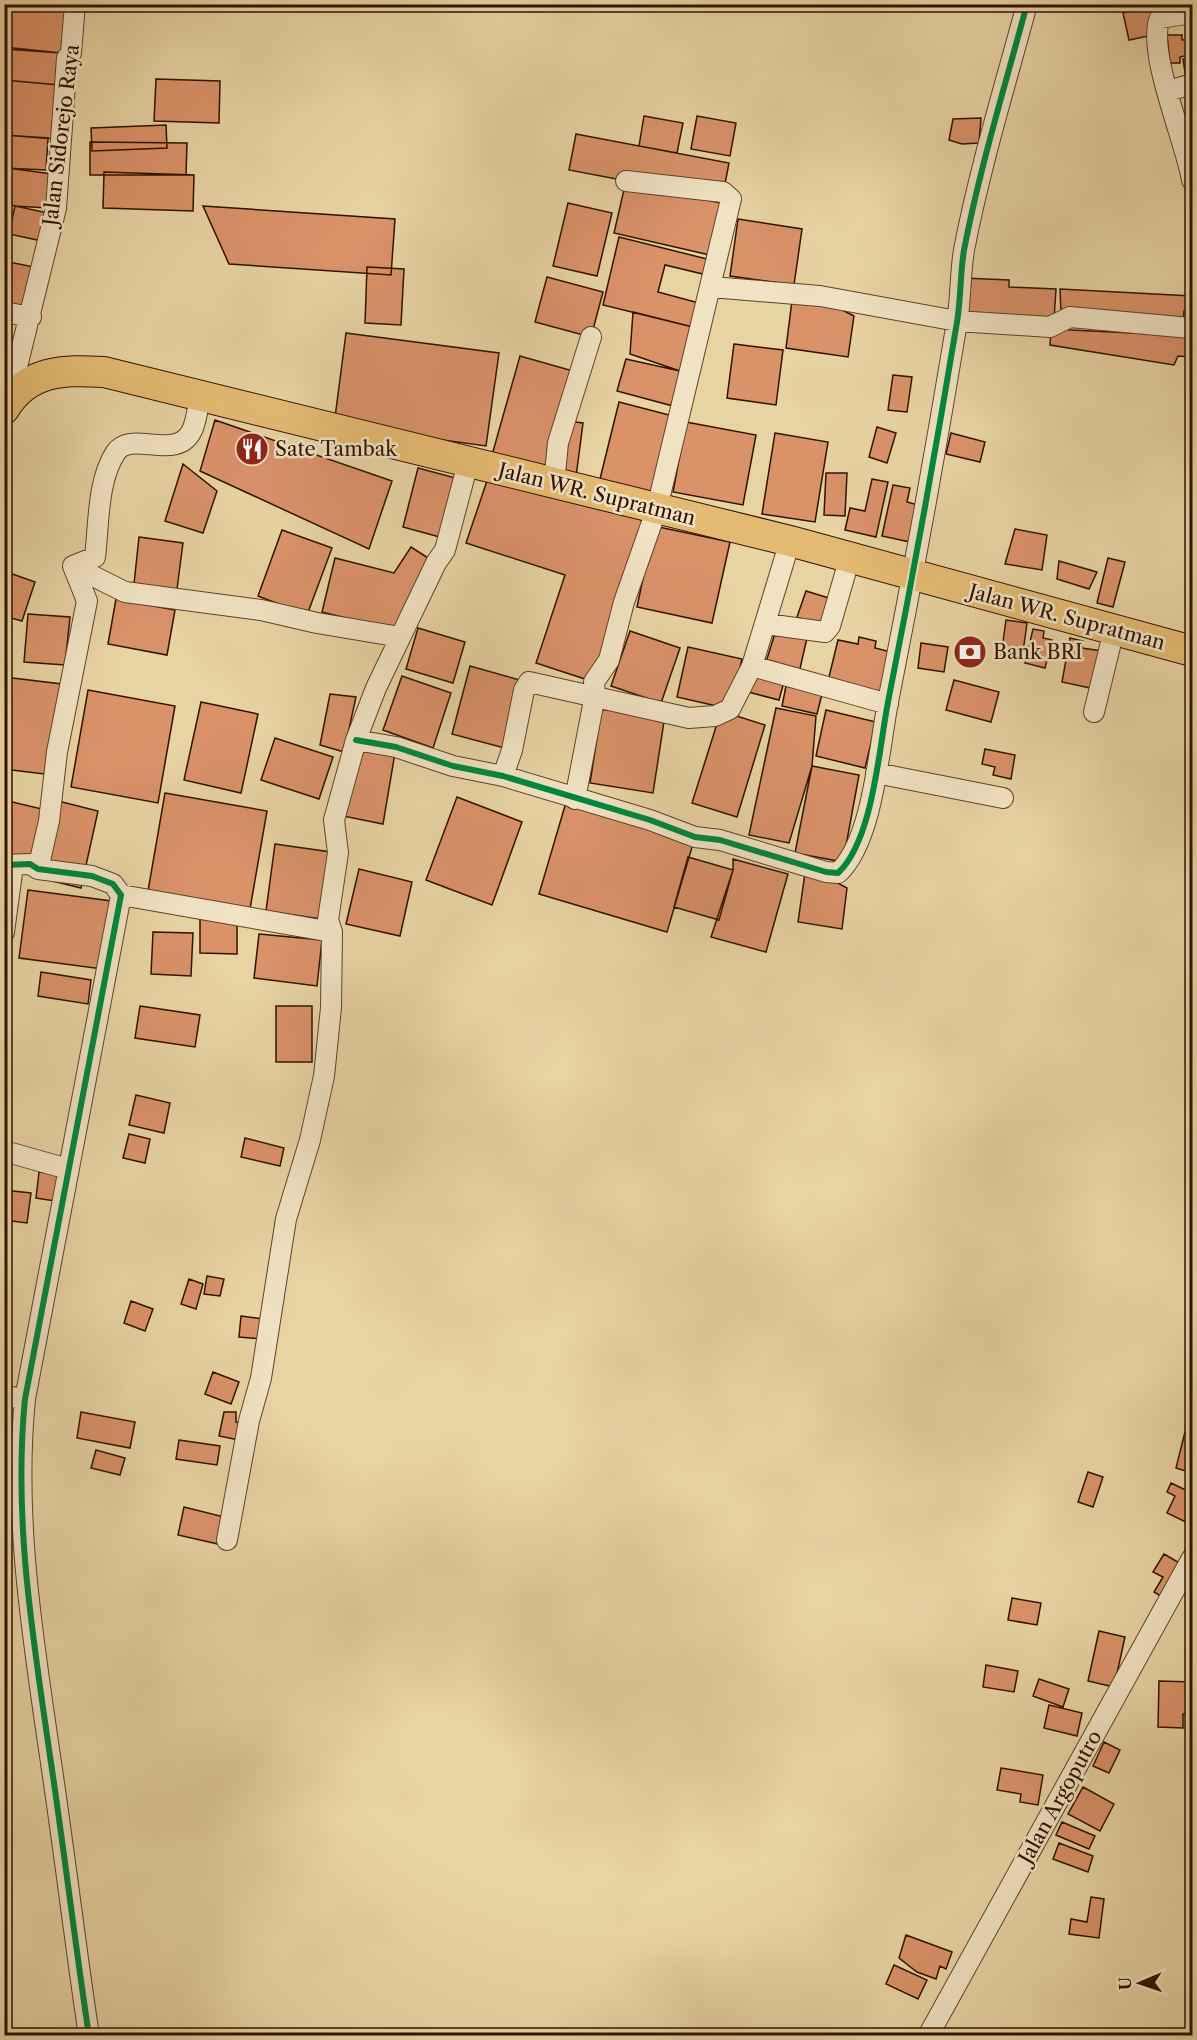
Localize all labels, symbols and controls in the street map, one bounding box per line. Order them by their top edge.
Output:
street label: Jalan Sidorejo Raya [38,42,84,230]
restaurant icon: Sate Tambak [234,431,270,467]
place label: Sate Tambak [275,437,398,461]
street label: Jalan WR. Supratman [493,457,699,530]
street label: Jalan WR. Supratman [963,578,1168,655]
bank icon: Bank BRI [952,634,988,670]
place label: Bank BRI [993,640,1083,664]
street label: Jalan Argoputro [1012,1726,1107,1871]
north arrow [1110,1953,1170,2013]
text: U [1115,1977,1135,1990]

